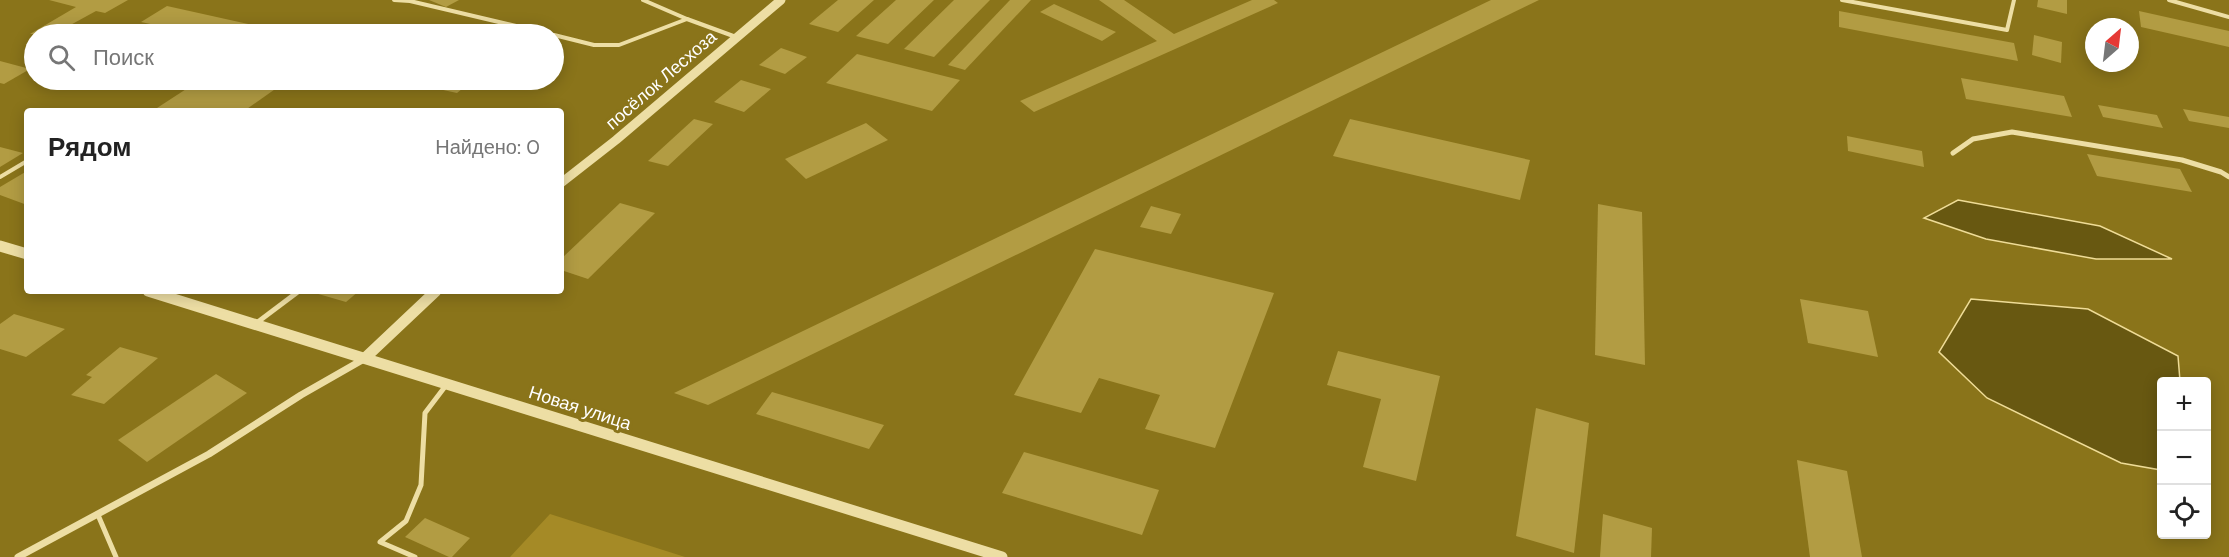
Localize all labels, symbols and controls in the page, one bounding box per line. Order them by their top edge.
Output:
north arrow [2085,18,2139,72]
search box [24,24,564,90]
street label: посёлок Лесхоза [600,24,722,135]
icon: search [45,41,78,74]
text: Поиск [93,43,154,72]
text: Рядом [48,130,131,164]
text: Найдено: 0 [435,134,540,160]
map controls [2157,377,2211,539]
button: + [2157,377,2211,431]
street label: Новая улица [526,380,635,436]
button: − [2157,431,2211,485]
button: locate [2157,485,2211,539]

